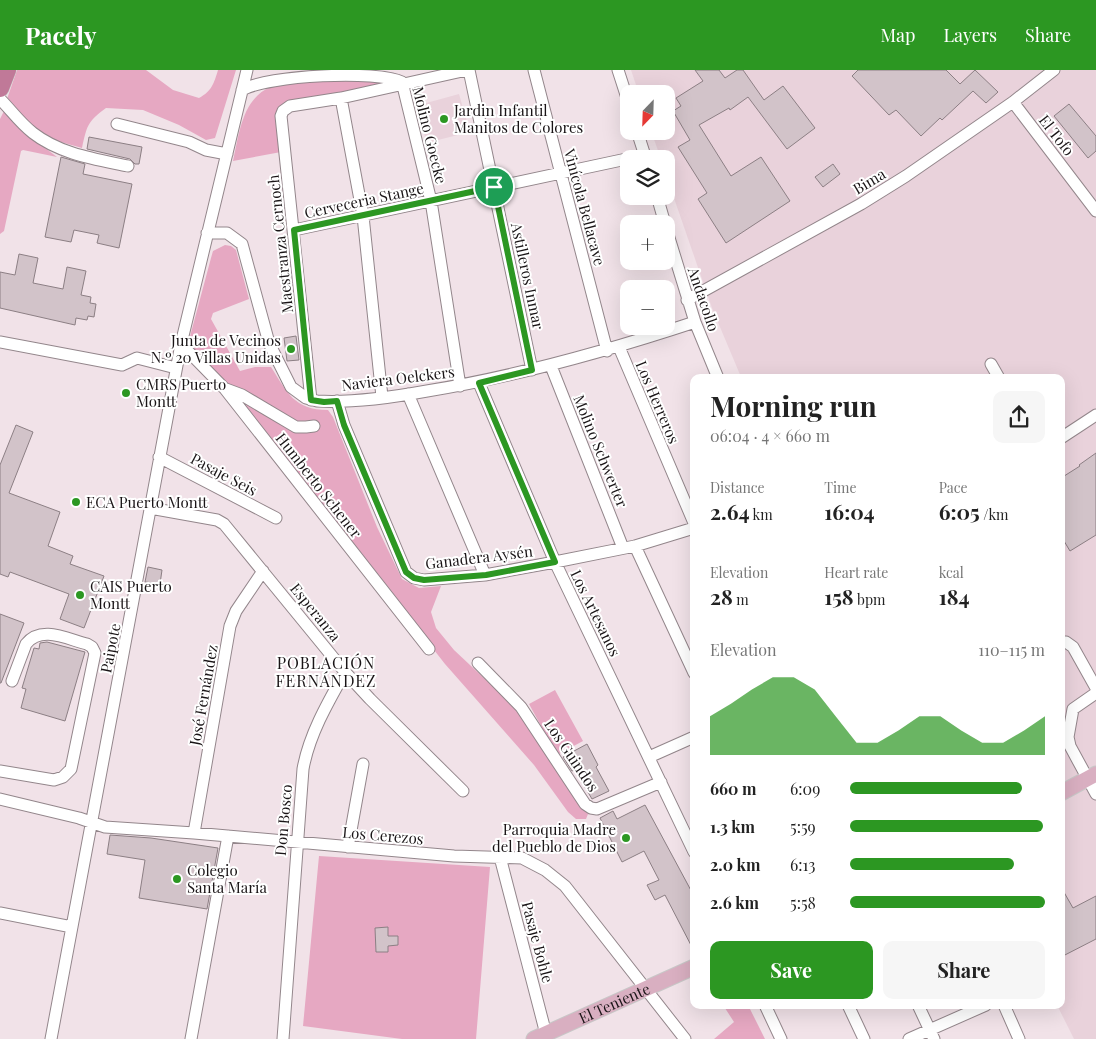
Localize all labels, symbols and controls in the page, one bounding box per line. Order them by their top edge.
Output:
text: Pacely [25,19,96,51]
text: Map [880,23,915,47]
text: Layers [943,23,997,47]
text: Share [1025,23,1071,47]
street label: Molino Goecke [408,84,452,186]
north arrow [620,85,675,140]
map controls [620,85,675,335]
place label: Jardin Infantil Manitos de Colores [453,100,583,137]
street label: El Tofo [1035,110,1079,160]
marker: Jardin Infantil Manitos de Colores [438,113,450,125]
street label: Vinícola Bellacave [560,146,610,268]
button: layers [620,150,675,205]
street label: Bima [849,163,889,198]
pin [473,166,515,208]
icon: arrive [480,173,508,201]
street label: Maestranza Cernoch [263,174,297,314]
street label: Cerveceria Stange [303,178,425,222]
button: + [620,215,675,270]
street label: Astilleros Inmar [507,220,549,331]
street label: Andacollo [683,263,724,334]
button: − [620,280,675,335]
place label: Junta de Vecinos N.º 20 Villas Unidas [151,330,281,367]
marker: Junta de Vecinos N.º 20 Villas Unidas [285,343,297,355]
street label: Los Herreros [632,358,684,446]
street label: Naviera Oelckers [340,361,456,395]
place label: CMRS Puerto Montt [136,374,226,411]
marker: CMRS Puerto Montt [120,387,132,399]
text: Morning run [710,387,877,424]
button: share [993,391,1045,443]
street label: Molino Schwerter [569,392,633,511]
text: 06:04 · 4 × 660 m [710,425,830,446]
street label: Humberto Schener [272,428,367,542]
street label: Pasaje Seis [187,448,261,500]
text: Distance [710,478,765,497]
text: Time [824,478,857,497]
text: Pace [939,478,968,497]
place label: ECA Puerto Montt [86,492,208,512]
marker: ECA Puerto Montt [70,496,82,508]
text: 2.64 [710,497,750,525]
text: 16:04 [824,497,875,525]
text: 6:05 [939,497,980,525]
text: km [750,505,773,524]
text: /km [980,505,1009,524]
street label: Ganadera Aysén [424,540,534,574]
text: Elevation [710,563,768,582]
text: Heart rate [824,563,888,582]
text: kcal [939,563,964,582]
street label: Los Artesanos [566,566,626,660]
place label: CAIS Puerto Montt [90,576,172,613]
street label: Esperanza [286,579,346,646]
text: 28 [710,582,733,610]
text: 158 [824,582,854,610]
text: 184 [939,582,970,610]
marker: CAIS Puerto Montt [74,589,86,601]
text: m [733,590,749,609]
text: bpm [854,590,886,609]
street label: Paipote [95,621,125,675]
text: Elevation [710,639,777,660]
text: 110–115 m [978,639,1045,660]
street label: José Fernández [184,643,222,748]
district label: POBLACIÓN FERNÁNDEZ [275,652,377,691]
street label: Los Guindos [540,715,604,795]
text: 660 m [710,778,756,799]
text: 6:09 [790,778,820,799]
street label: Don Bosco [270,783,296,857]
text: 1.3 km [710,816,755,837]
text: 5:59 [790,816,816,837]
place label: Parroquia Madre del Pueblo de Dios [492,819,616,856]
street label: Los Cerezos [342,821,424,849]
marker: Parroquia Madre del Pueblo de Dios [620,832,632,844]
text: 2.0 km [710,854,760,875]
text: 6:13 [790,854,815,875]
place label: Colegio Santa María [187,860,267,897]
marker: Colegio Santa María [171,873,183,885]
text: 2.6 km [710,892,759,913]
text: 5:58 [790,892,816,913]
street label: Pasaje Bohle [518,899,558,985]
button: Save [710,941,873,999]
button: Share [883,941,1045,999]
street label: El Teniente [576,978,653,1028]

